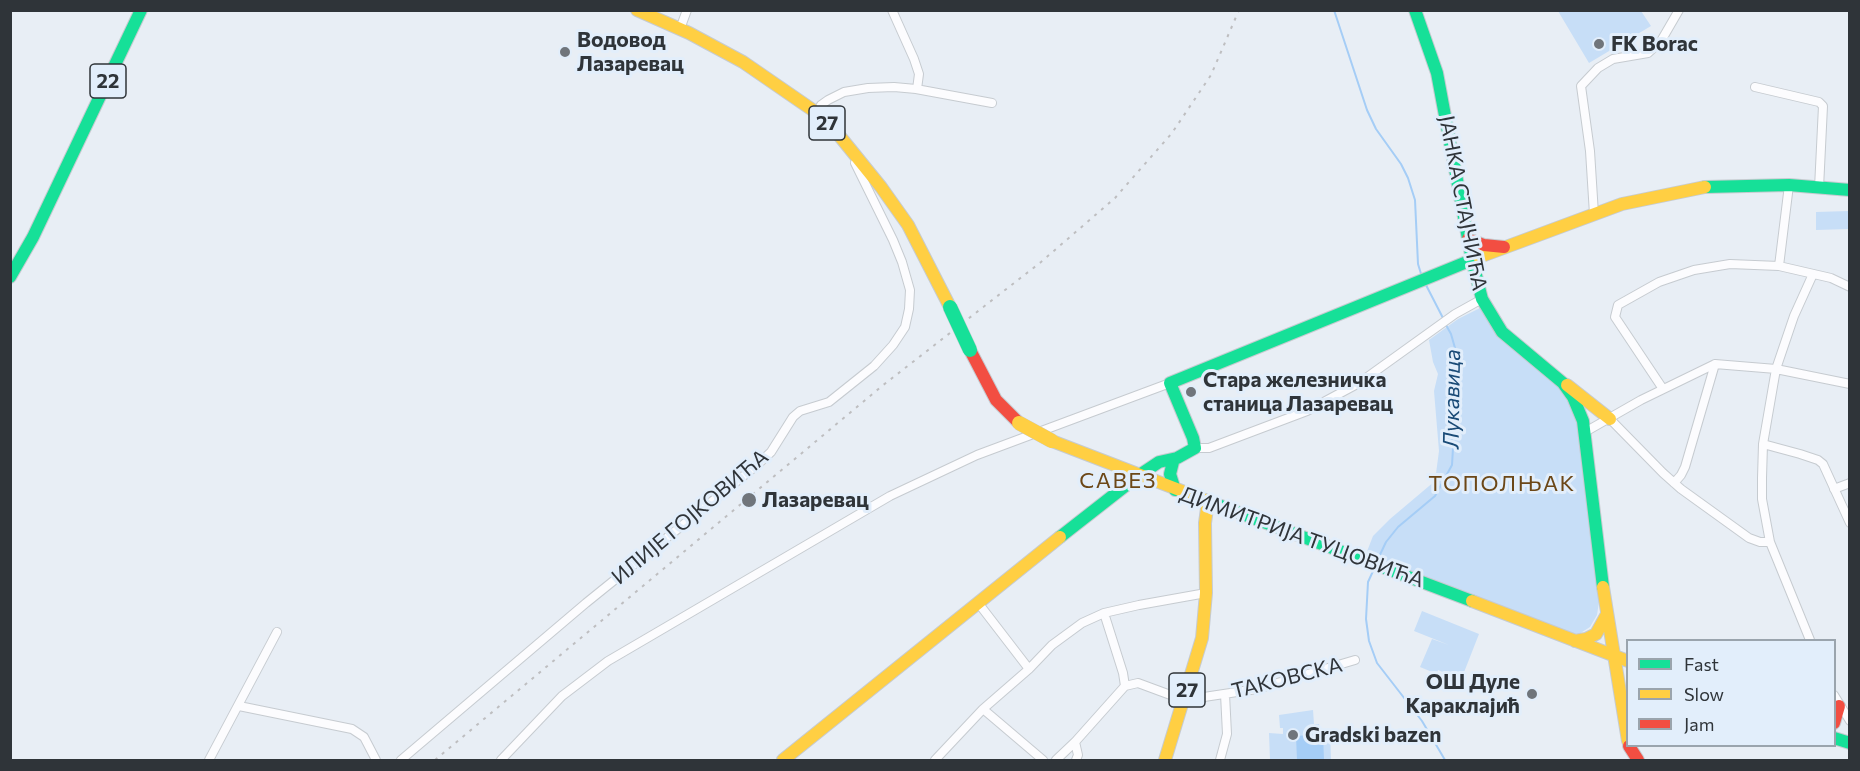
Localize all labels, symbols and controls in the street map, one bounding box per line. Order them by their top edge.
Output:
place label: Водовод Лазаревац [577,27,684,77]
place label: FK Borac [1611,31,1698,57]
marker: FK Borac [1592,37,1606,51]
marker: Водовод Лазаревац [558,45,572,59]
road number: 22 [90,64,126,98]
road number: 27 [809,106,845,140]
street label: ЈАНКА СТАЈЧИЋА [1434,113,1492,293]
water label: Лукавица [1438,349,1466,449]
place label: Стара железничка станица Лазаревац [1203,367,1393,417]
marker: Стара железничка станица Лазаревац [1184,385,1198,399]
street label: ИЛИЈЕ ГОЈКОВИЋА [607,444,773,590]
district label: САВЕЗ [1079,468,1157,494]
district label: ТОПОЛЊАК [1428,471,1576,497]
street label: ДИМИТРИЈА ТУЦОВИЋА [1177,481,1427,593]
place label: Лазаревац [762,487,869,513]
marker: Лазаревац [740,491,758,509]
legend [1626,639,1836,747]
street label: ТАКОВСКА [1229,652,1345,704]
text: Fast [1684,653,1719,675]
place label: ОШ Дуле Караклајић [1405,669,1520,719]
road number: 27 [1169,673,1205,707]
text: Slow [1684,683,1724,705]
marker: ОШ Дуле Караклајић [1525,687,1539,701]
text: Jam [1684,713,1714,735]
place label: Gradski bazen [1305,722,1441,748]
marker: Gradski bazen [1286,728,1300,742]

